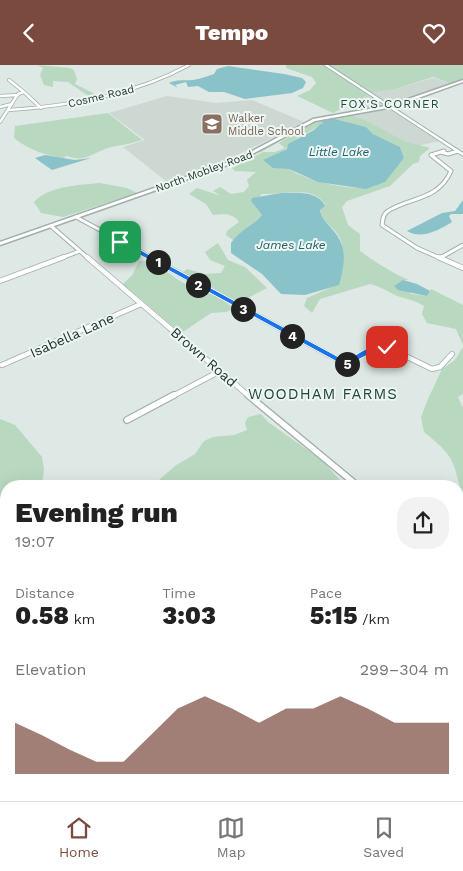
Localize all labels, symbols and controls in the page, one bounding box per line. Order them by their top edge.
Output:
icon: back [15,19,43,47]
icon: heart [420,19,448,47]
text: Tempo [195,20,268,45]
street label: Cosme Road [67,83,135,110]
district label: FOX'S CORNER [340,97,440,111]
school or university icon: Walker Middle School [200,112,224,136]
place label: Walker Middle School [228,112,305,138]
water label: Little Lake [309,145,369,159]
street label: North Mobley Road [154,148,254,195]
pin [99,221,141,263]
icon: arrive [106,228,134,256]
water label: James Lake [256,238,326,252]
pin: 1 [146,249,170,275]
text: 1 [155,254,162,270]
pin: 2 [186,273,210,297]
text: 2 [194,277,203,293]
pin: 3 [230,297,256,321]
text: 3 [239,301,248,317]
street label: Isabella Lane [28,309,116,361]
pin: 4 [280,323,304,349]
street label: Brown Road [168,324,240,390]
pin [366,326,408,368]
text: 4 [288,328,297,344]
icon: check [373,333,401,361]
pin: 5 [334,351,360,377]
text: 5 [343,356,352,372]
district label: WOODHAM FARMS [248,385,398,403]
text: Evening run [15,496,178,529]
button: share [397,497,449,549]
text: 19:07 [15,532,54,551]
text: Distance [15,585,75,601]
text: Time [162,585,196,601]
text: Pace [310,585,342,601]
text: 0.58 [15,601,69,630]
text: 3:03 [162,601,216,630]
text: 5:15 [310,601,358,630]
text: km [69,611,95,627]
text: /km [358,611,390,627]
text: Elevation [15,660,86,679]
text: 299–304 m [360,660,449,679]
tab: Home [59,814,99,860]
tab: Map [217,814,245,860]
tab: Saved [363,814,404,860]

